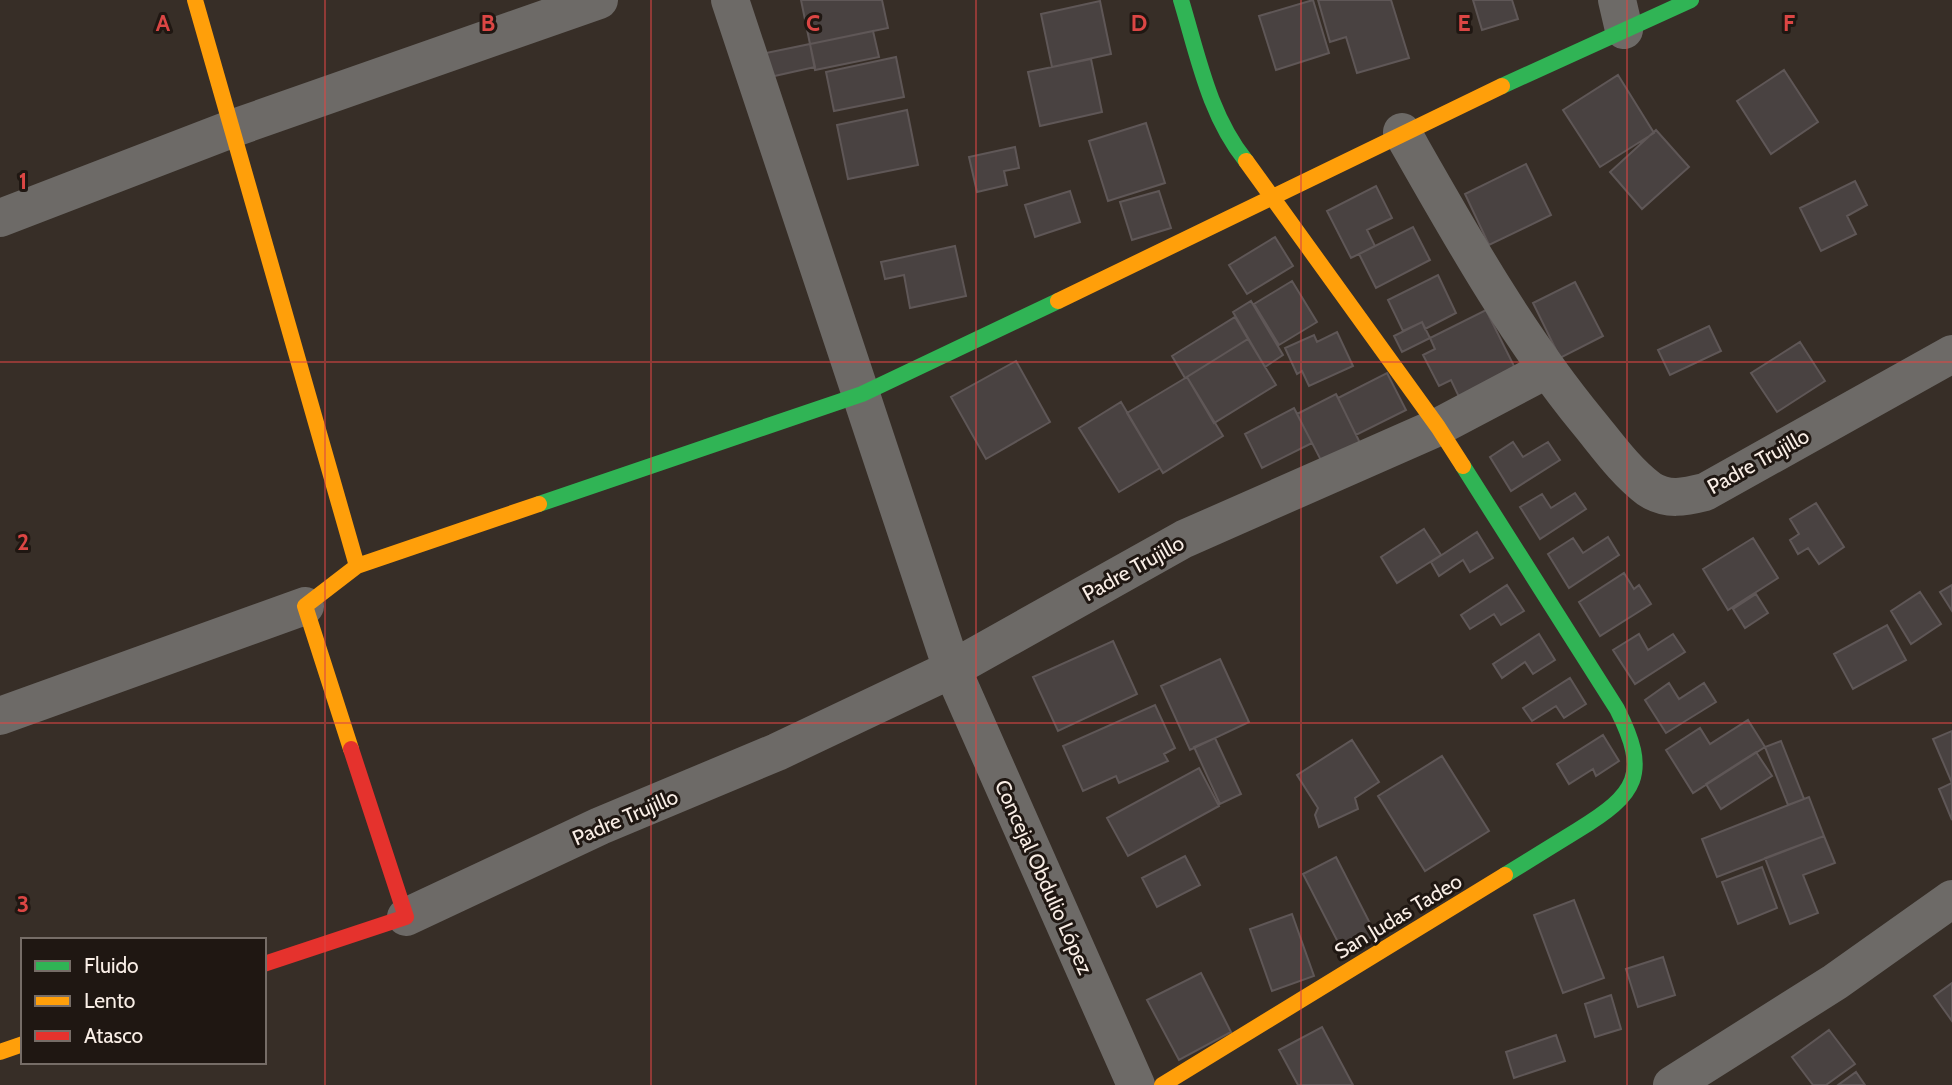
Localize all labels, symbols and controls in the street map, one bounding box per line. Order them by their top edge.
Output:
text: A [156,9,171,37]
text: B [481,9,495,37]
text: C [806,9,820,37]
text: D [1131,9,1147,37]
text: E [1457,9,1471,37]
text: F [1783,9,1795,37]
text: 1 [19,167,27,195]
street label: Padre Trujillo [1703,423,1814,500]
text: 2 [17,528,29,556]
street label: Padre Trujillo [1078,530,1189,607]
street label: Concejal Obdulio López [989,776,1098,979]
street label: Padre Trujillo [568,784,682,851]
street label: San Judas Tadeo [1330,868,1466,964]
text: 3 [17,890,29,918]
legend [21,938,266,1064]
text: Fluido [84,953,139,978]
text: Lento [84,988,135,1013]
text: Atasco [84,1023,143,1048]

